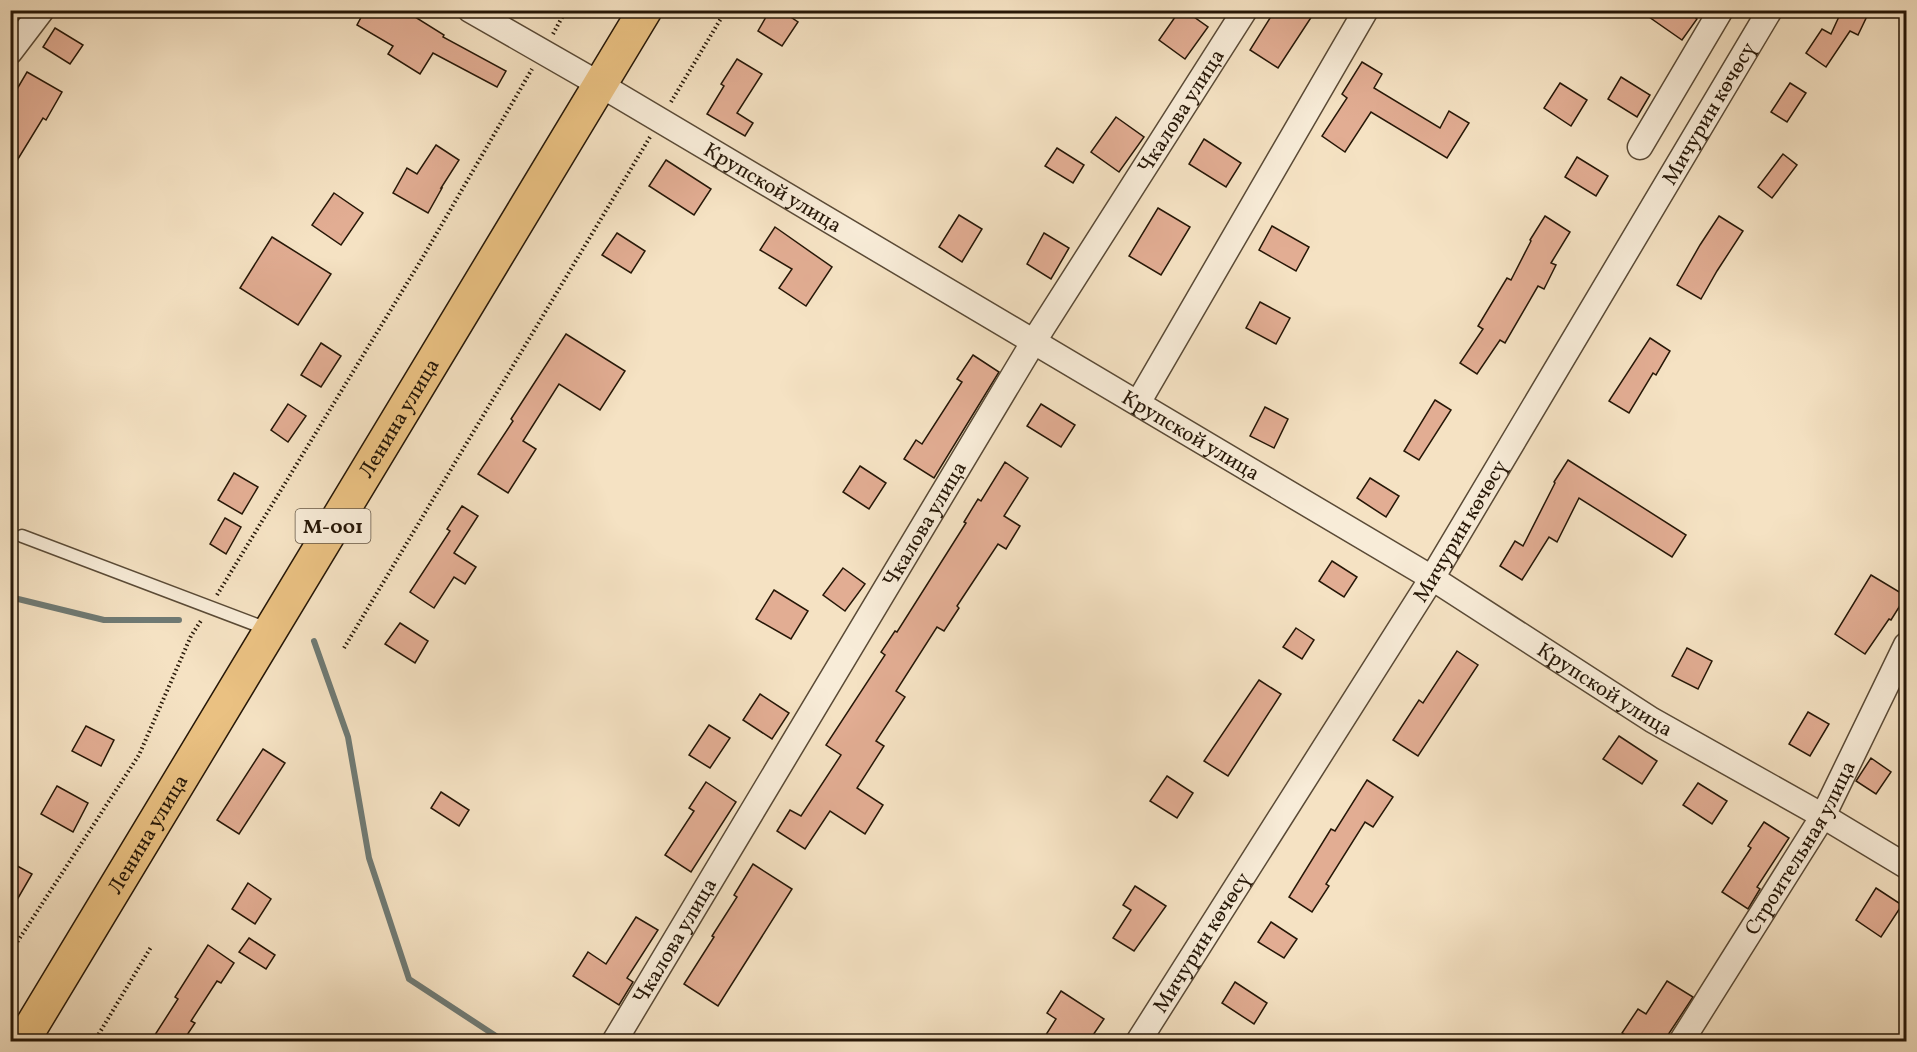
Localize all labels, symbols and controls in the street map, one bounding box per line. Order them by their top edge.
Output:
street label: Мичурин көчөсү [1656,37,1764,191]
street label: Чкалова улица [1131,44,1232,180]
street label: Крупской улица [698,136,847,241]
street label: Ленина улица [353,353,447,484]
street label: Крупской улица [1116,384,1265,489]
street label: Мичурин көчөсү [1407,455,1515,609]
street label: Чкалова улица [877,456,975,593]
road number: М-001 [296,509,370,543]
street label: Крупской улица [1531,636,1678,745]
street label: Строительная улица [1739,756,1864,941]
street label: Ленина улица [102,769,196,900]
street label: Мичурин көчөсү [1147,867,1258,1019]
street label: Чкалова улица [627,873,725,1010]

